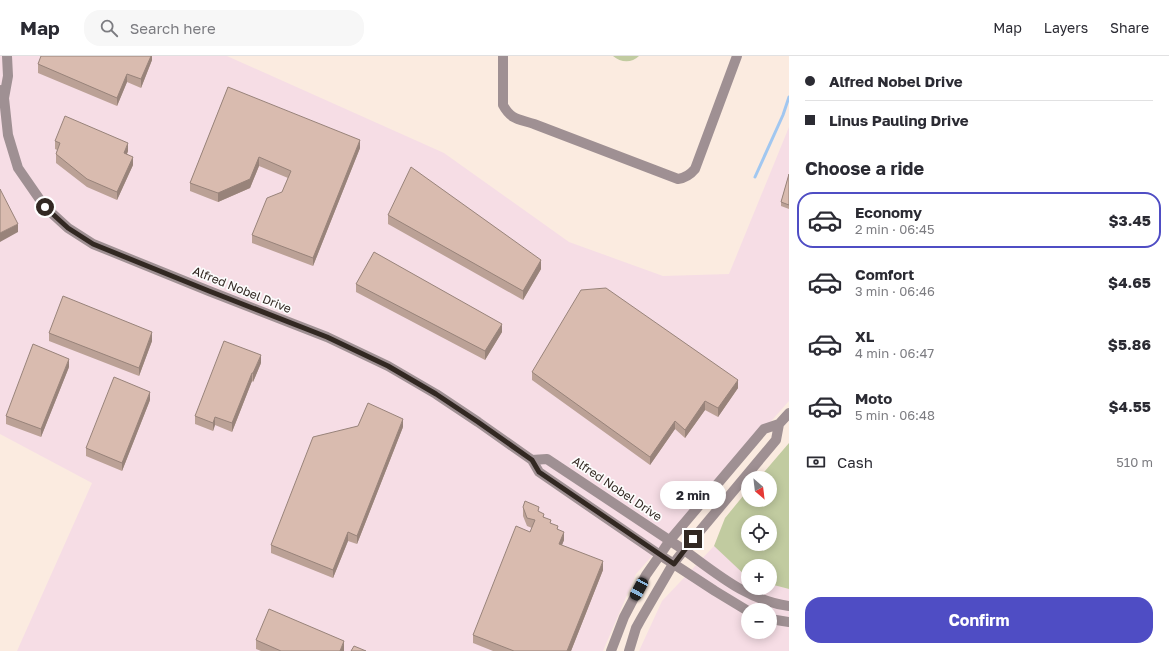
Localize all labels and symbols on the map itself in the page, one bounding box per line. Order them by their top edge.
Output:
route start [36,198,54,216]
street label: Alfred Nobel Drive [191,263,294,316]
street label: Alfred Nobel Drive [570,453,665,524]
north arrow [741,471,777,507]
callout: 2 min [660,481,726,509]
route end [684,530,702,548]
car [628,576,650,602]

